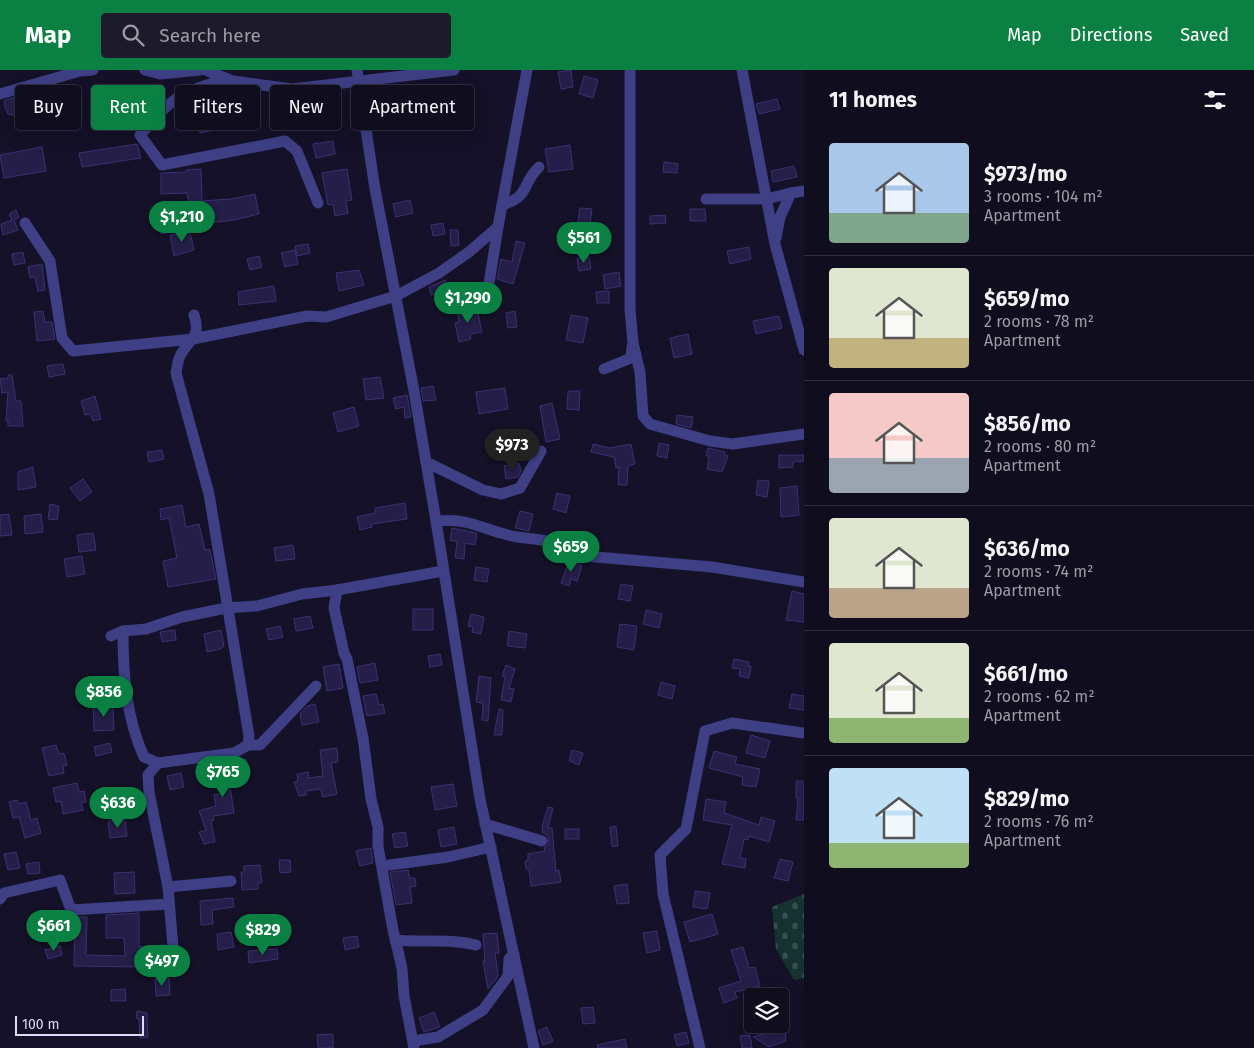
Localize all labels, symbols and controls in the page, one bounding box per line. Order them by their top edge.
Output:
search box [101,13,451,58]
text: Map [25,21,71,49]
icon: search [119,21,147,49]
text: Search here [159,24,261,47]
text: Map [1007,24,1042,46]
text: Directions [1070,24,1152,46]
text: Saved [1180,24,1229,46]
chip: Buy [15,85,81,130]
chip: Rent [91,85,165,130]
chip: Filters [175,85,260,130]
chip: New [270,85,341,130]
chip: Apartment [351,85,474,130]
icon: filters [1201,86,1229,114]
text: 11 homes [829,87,917,113]
text: $973/mo [984,161,1067,187]
icon: home [869,163,929,223]
text: 3 rooms · 104 m² [984,187,1103,206]
pin: $1,210 [141,200,223,243]
text: Apartment [984,206,1061,225]
text: $1,210 [160,207,204,226]
pin: $561 [554,222,614,264]
text: $561 [568,228,600,247]
pin: $1,290 [427,282,509,324]
text: $659/mo [984,286,1069,312]
text: $1,290 [445,288,491,307]
icon: home [869,288,929,348]
text: 2 rooms · 78 m² [984,312,1094,331]
text: Apartment [984,331,1061,350]
text: $856/mo [984,411,1071,437]
icon: home [869,413,929,473]
pin: $973 [482,428,542,471]
text: $973 [496,435,529,454]
text: 2 rooms · 80 m² [984,437,1096,456]
text: Apartment [984,456,1061,475]
pin: $659 [541,530,601,573]
text: $636/mo [984,536,1070,562]
text: $659 [553,537,589,556]
icon: home [869,538,929,598]
text: 2 rooms · 74 m² [984,562,1093,581]
text: Apartment [984,581,1061,600]
text: $661/mo [984,661,1068,687]
icon: home [869,663,929,723]
pin: $856 [74,676,134,718]
text: $856 [86,682,122,701]
text: 2 rooms · 62 m² [984,687,1095,706]
text: Apartment [984,706,1061,725]
pin: $765 [193,756,253,798]
text: $765 [206,762,240,781]
pin: $636 [88,786,148,829]
text: $829/mo [984,786,1069,812]
icon: home [869,788,929,848]
text: $636 [101,793,136,812]
text: 2 rooms · 76 m² [984,812,1094,831]
text: Apartment [984,831,1061,850]
pin: $661 [24,910,84,952]
pin: $829 [233,914,293,956]
text: $661 [37,916,71,935]
text: $829 [246,920,281,939]
pin: $497 [132,944,192,987]
text: $497 [145,951,179,970]
map controls [744,988,789,1033]
button: layers [744,988,789,1033]
scale bar [15,1013,144,1036]
text: 100 m [22,1016,59,1033]

